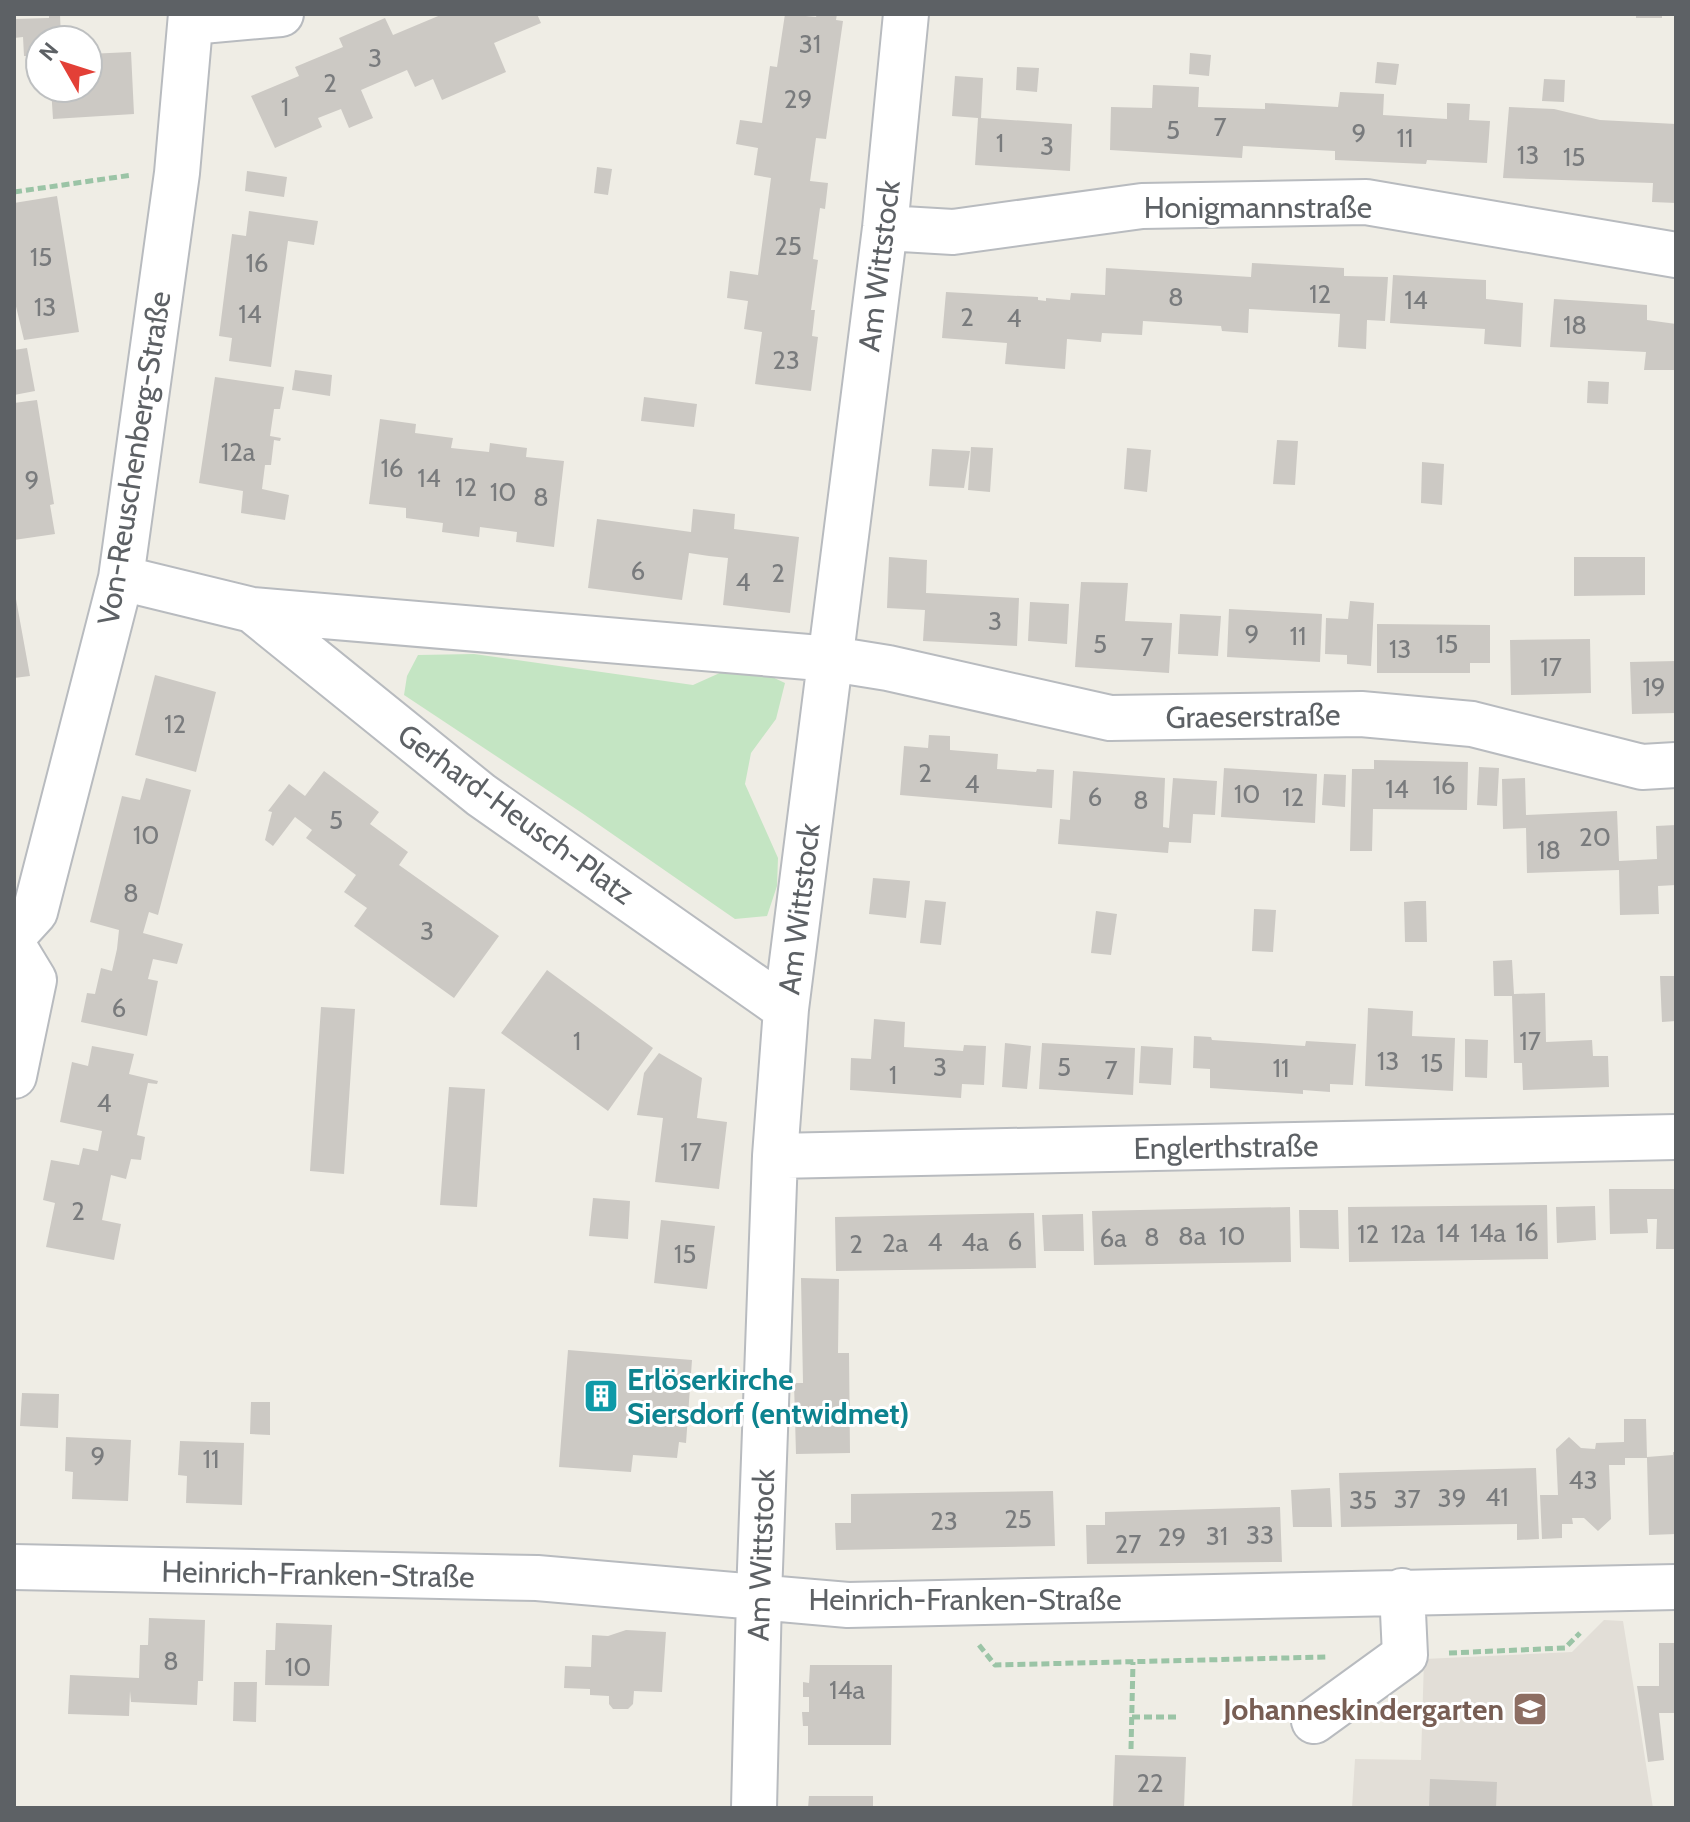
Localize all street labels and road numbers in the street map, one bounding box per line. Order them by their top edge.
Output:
street label: Am Wittstock [850,178,908,354]
street label: Honigmannstraße [1144,189,1372,226]
street label: Von-Reuschenberg-Straße [89,288,179,628]
street label: Graeserstraße [1165,696,1341,736]
street label: Gerhard-Heusch-Platz [391,716,641,912]
street label: Am Wittstock [770,821,828,997]
street label: Englerthstraße [1133,1127,1319,1167]
street label: Am Wittstock [740,1468,783,1642]
street label: Heinrich-Franken-Straße [161,1553,475,1595]
street label: Heinrich-Franken-Straße [808,1581,1122,1618]

